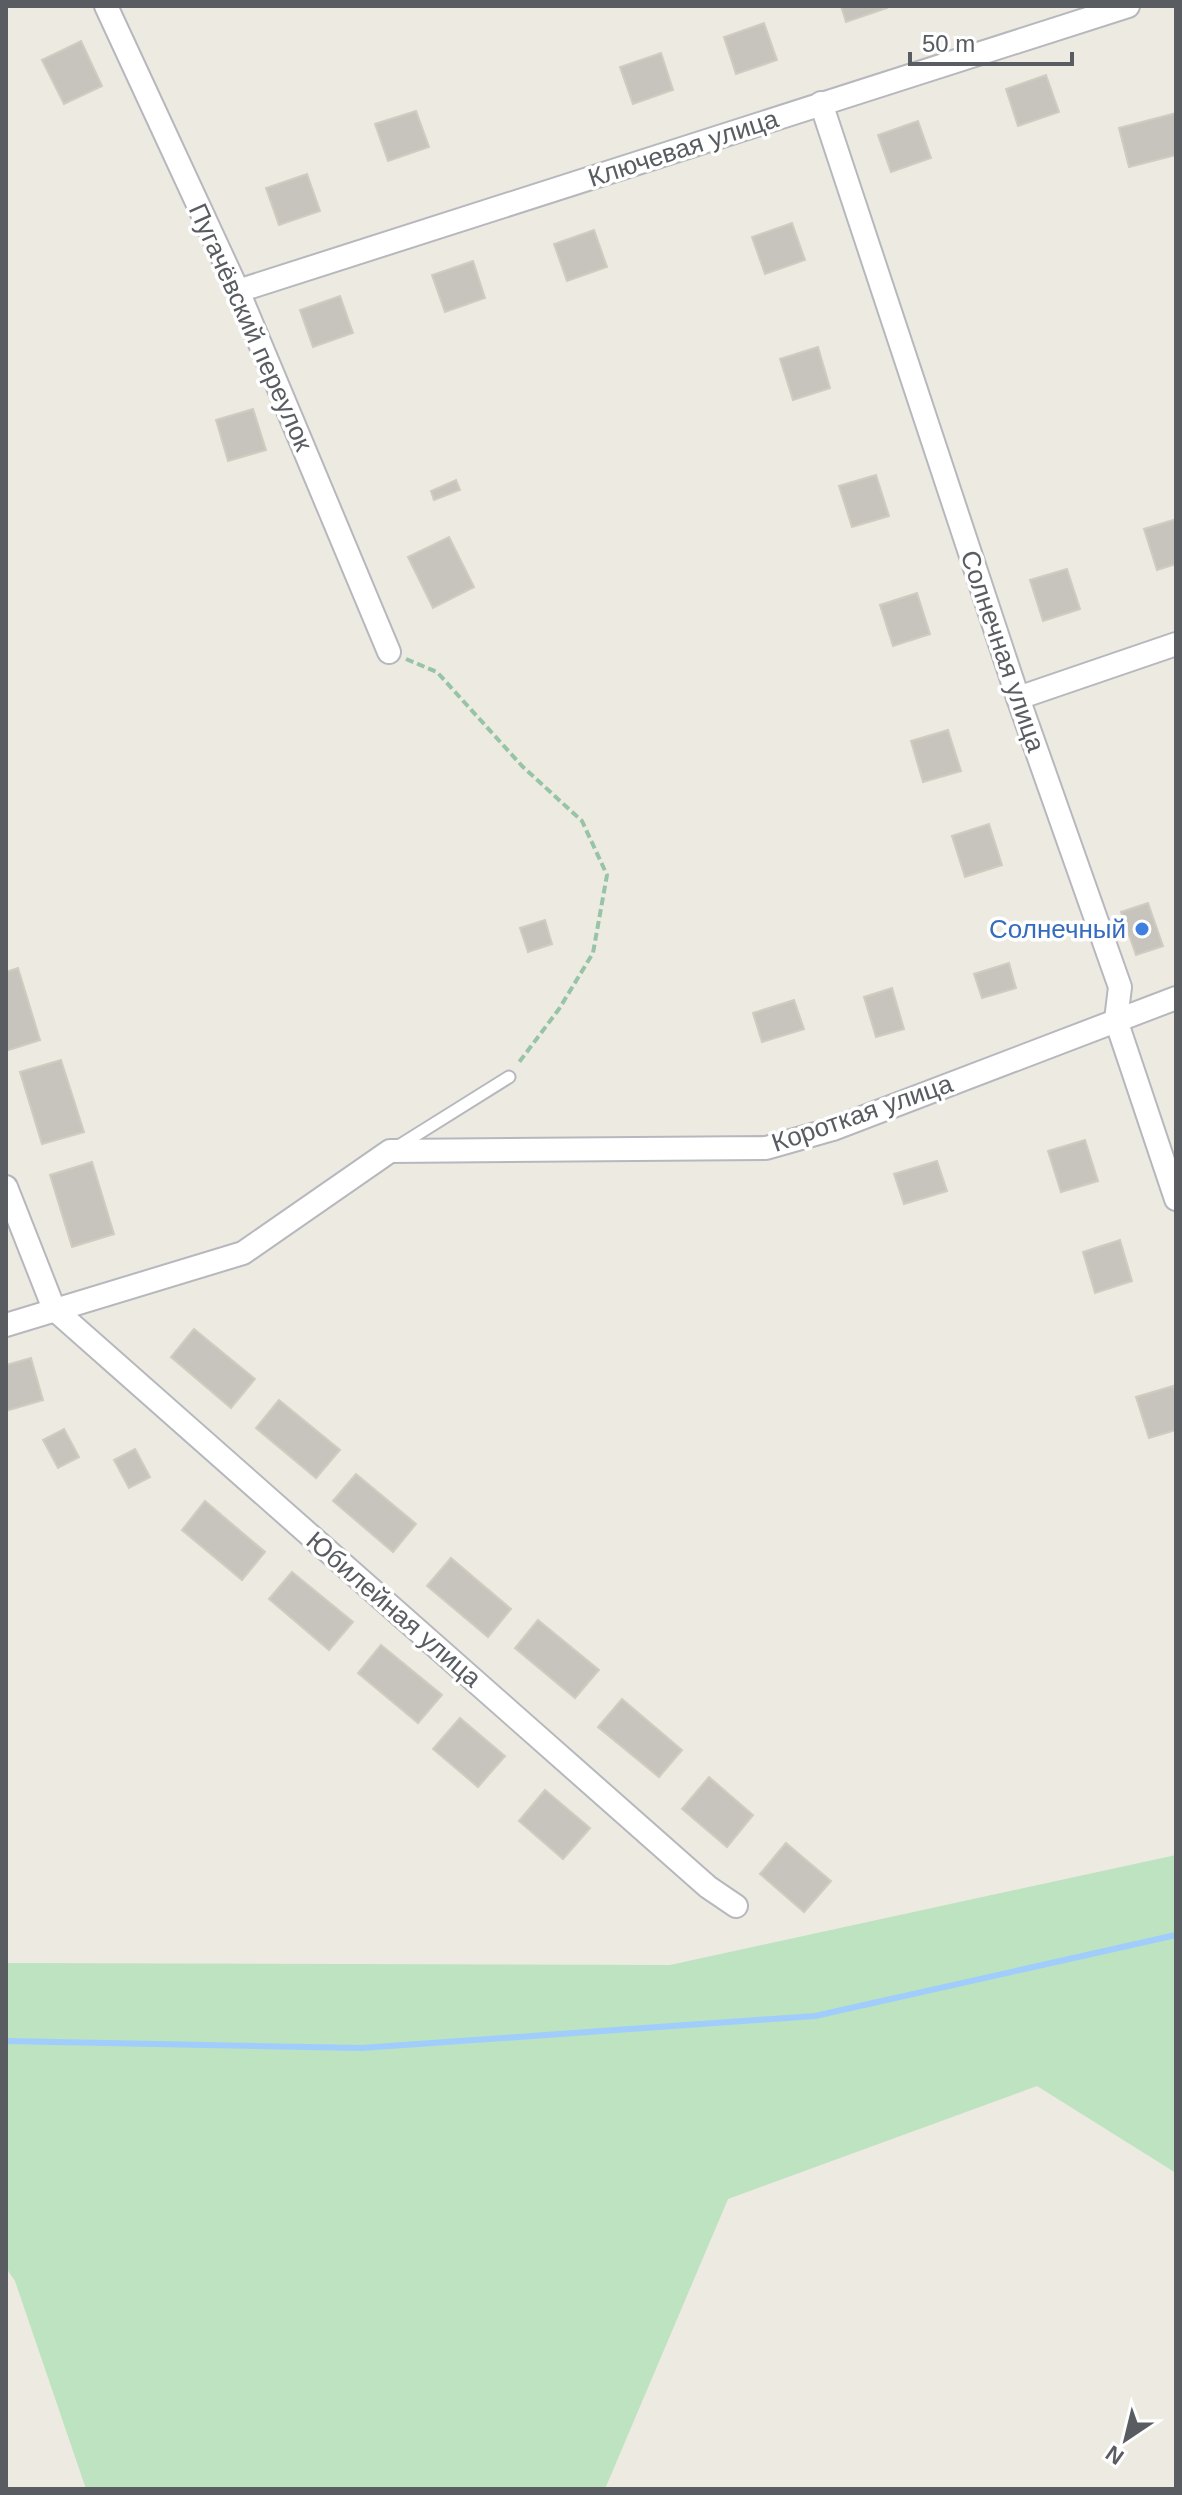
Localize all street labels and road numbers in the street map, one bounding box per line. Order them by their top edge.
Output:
street label: Ключевая улица [584,103,782,193]
street label: Пугачёвский переулок [183,199,319,456]
street label: Солнечная улица [954,546,1052,756]
street label: Короткая улица [768,1068,957,1158]
street label: Юбилейная улица [301,1525,488,1693]

